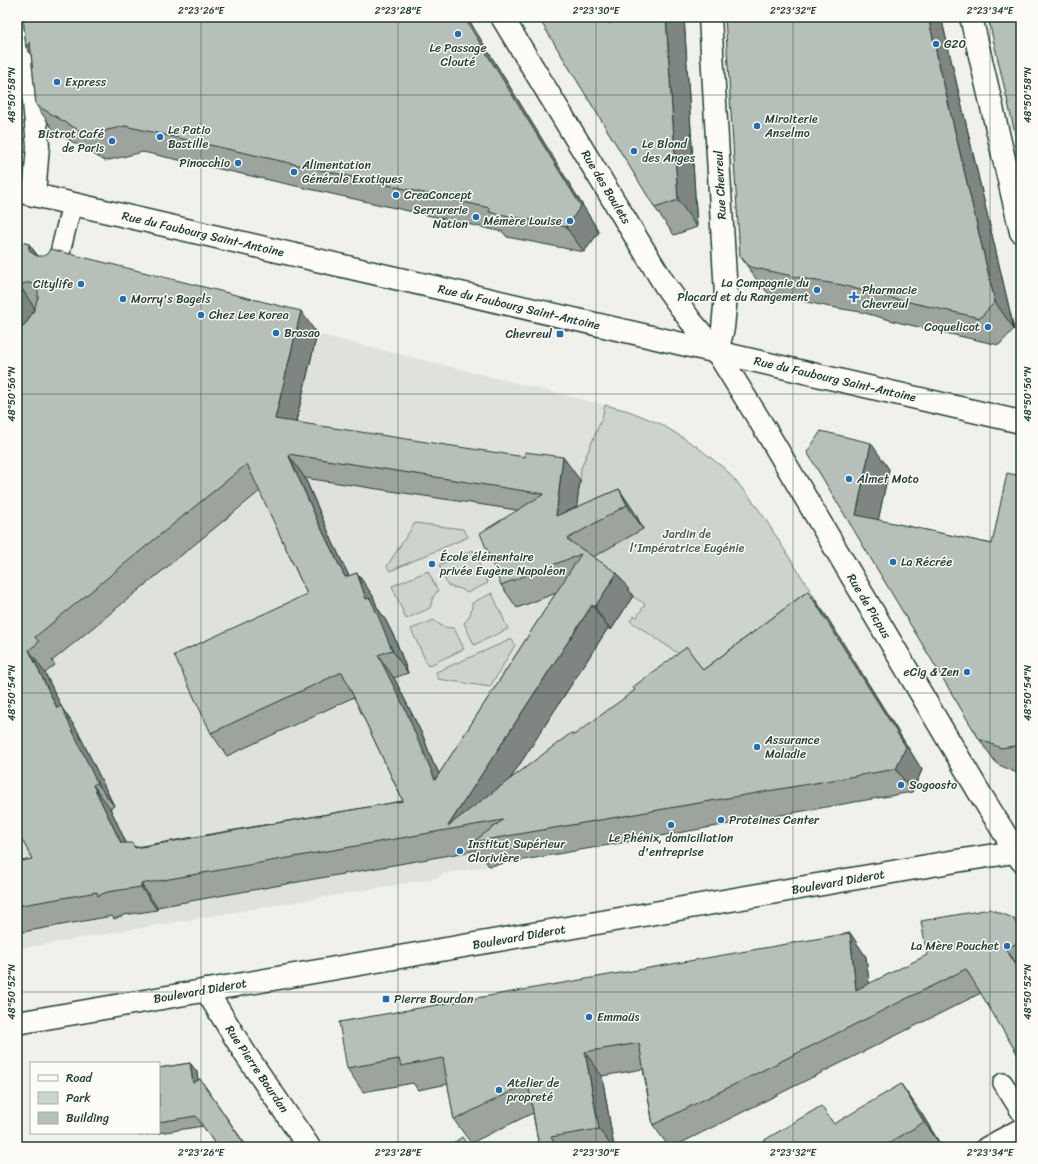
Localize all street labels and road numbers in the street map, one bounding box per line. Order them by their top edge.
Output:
street label: Rue des Boulets [575,145,637,229]
street label: Rue Chevreul [707,149,733,220]
street label: Rue du Faubourg Saint-Antoine [120,205,286,263]
street label: Rue du Faubourg Saint-Antoine [436,278,602,336]
street label: Rue du Faubourg Saint-Antoine [752,350,918,408]
street label: Rue de Picpus [841,569,898,643]
street label: Boulevard Diderot [790,863,886,901]
street label: Boulevard Diderot [471,918,567,956]
street label: Boulevard Diderot [152,972,248,1010]
street label: Rue Pierre Bourdan [219,1020,295,1118]

